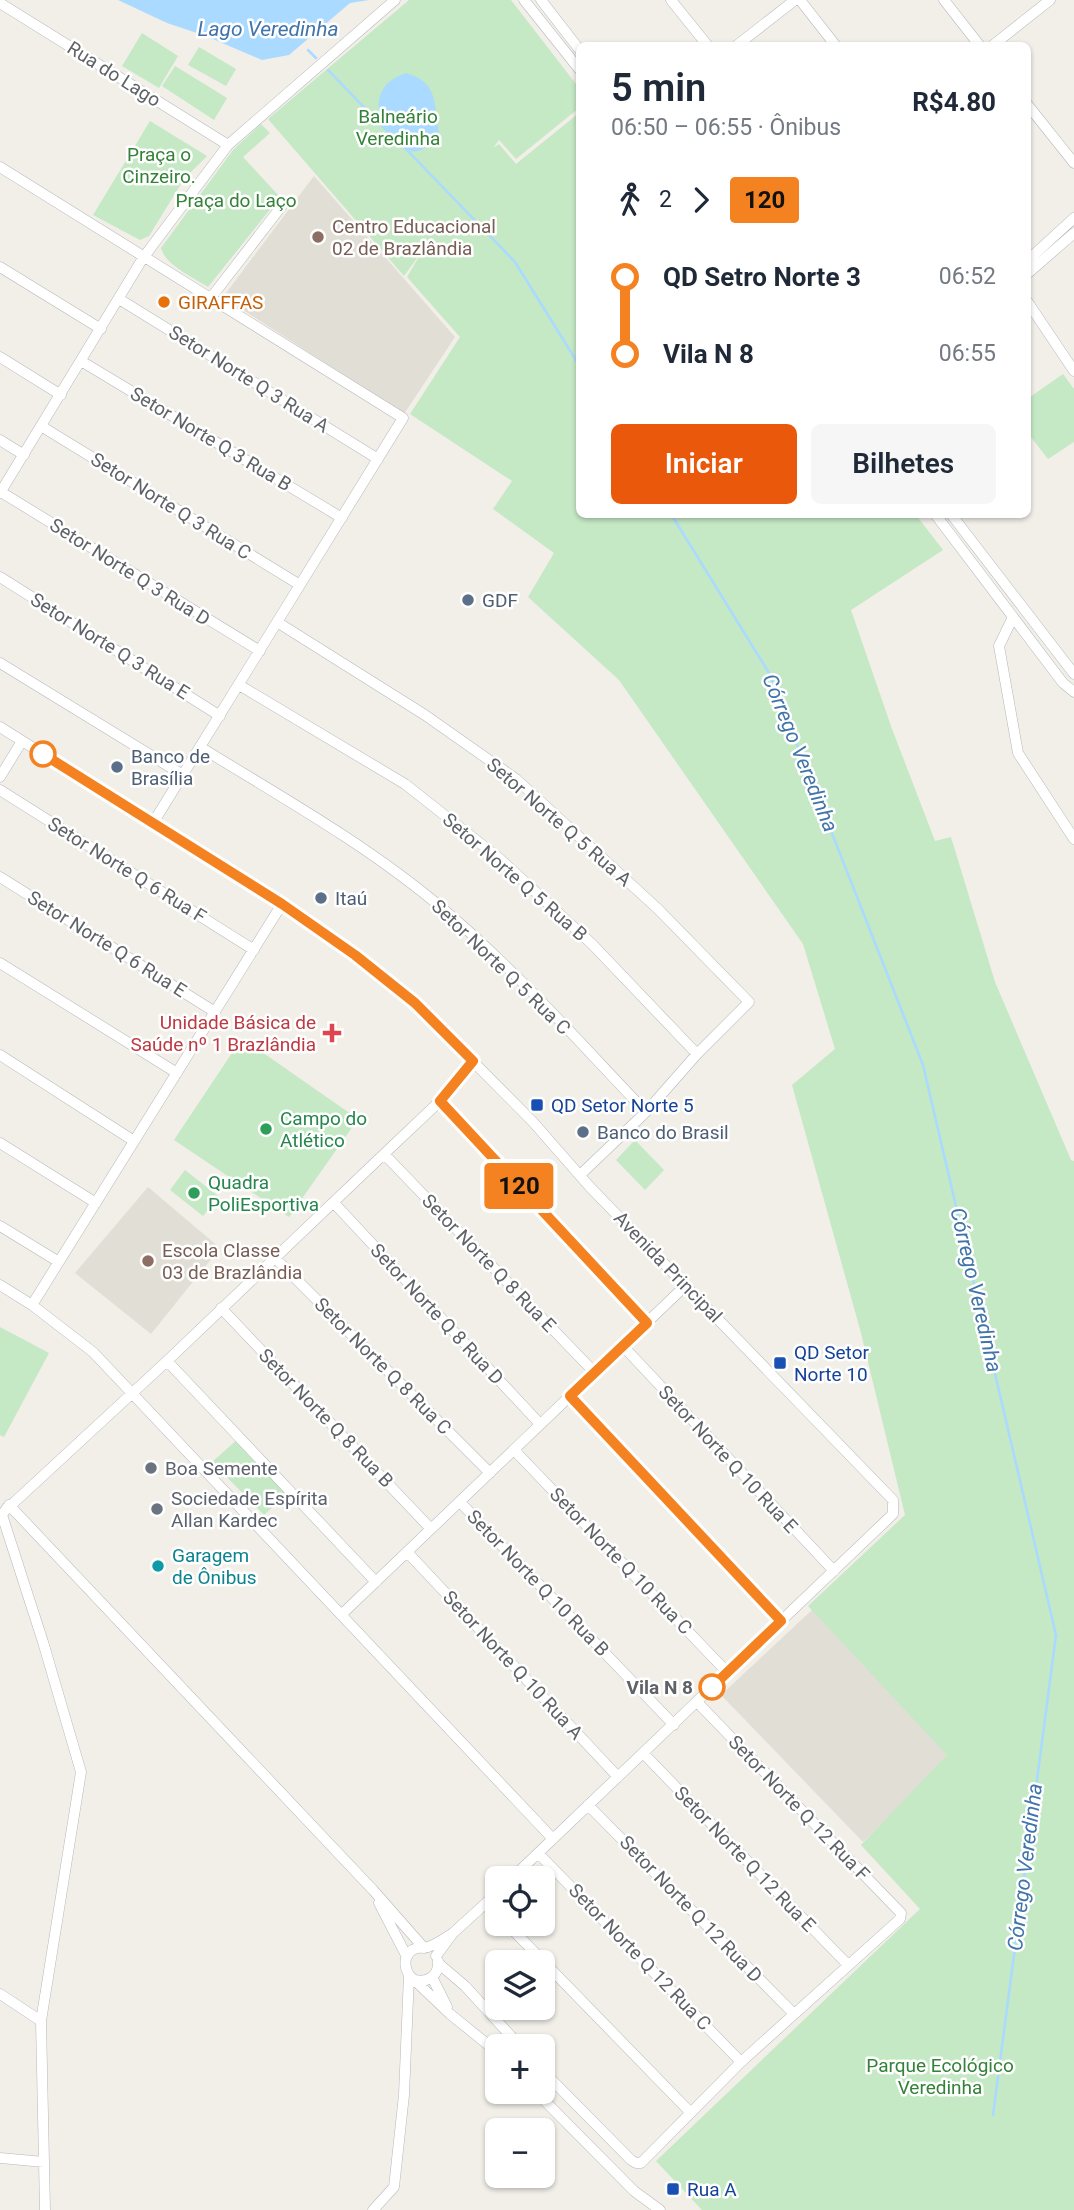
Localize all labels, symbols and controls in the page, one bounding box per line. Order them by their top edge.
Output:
water label: Lago Veredinha [197,17,339,41]
street label: Rua do Lago [63,36,165,112]
text: 5 min [611,66,706,110]
text: R$4.80 [912,87,996,117]
park label: Balneário Veredinha [356,105,440,150]
text: 06:50 – 06:55 · Ônibus [611,114,841,141]
park label: Praça o Cinzeiro. [122,143,196,188]
icon: walk [611,181,649,219]
icon: forward [682,181,720,219]
text: 2 [659,186,672,213]
text: 120 [744,186,785,214]
park label: Praça do Laço [176,189,297,212]
place label: Centro Educacional 02 de Brazlândia [332,215,496,260]
marker: Centro Educacional 02 de Brazlândia [310,229,326,245]
text: QD Setro Norte 3 [663,262,861,292]
text: 06:52 [939,263,996,290]
place label: GIRAFFAS [178,291,263,314]
marker: GIRAFFAS [156,294,172,310]
street label: Setor Norte Q 3 Rua A [165,320,334,438]
text: Vila N 8 [663,339,754,369]
text: 06:55 [939,340,996,367]
street label: Setor Norte Q 3 Rua B [126,382,296,496]
button: Iniciar [611,424,797,504]
button: Bilhetes [811,424,996,504]
street label: Setor Norte Q 3 Rua C [87,447,255,565]
street label: Setor Norte Q 3 Rua D [46,513,214,631]
street label: Setor Norte Q 3 Rua E [26,588,194,704]
place label: GDF [482,589,518,612]
marker: GDF [460,592,476,608]
water label: Córrego Veredinha [757,670,843,836]
unlabelled marker [30,741,56,767]
place label: Banco de Brasília [131,745,210,790]
street label: Setor Norte Q 5 Rua A [482,753,637,892]
marker: Banco de Brasília [109,759,125,775]
street label: Setor Norte Q 5 Rua B [438,808,592,946]
street label: Setor Norte Q 6 Rua F [43,812,211,928]
street label: Setor Norte Q 6 Rua E [23,886,191,1002]
place label: Itaú [335,887,367,910]
marker: Itaú [313,890,329,906]
street label: Setor Norte Q 5 Rua C [427,895,575,1039]
place label: Unidade Básica de Saúde nº 1 Brazlândia [130,1011,316,1056]
marker: Unidade Básica de Saúde nº 1 Brazlândia [322,1023,342,1043]
place label: QD Setor Norte 5 [551,1094,694,1117]
marker: QD Setor Norte 5 [529,1097,545,1113]
place label: Campo do Atlético [280,1107,367,1152]
marker: Campo do Atlético [258,1121,274,1137]
place label: Banco do Brasil [597,1121,729,1144]
marker: Banco do Brasil [575,1124,591,1140]
line badge: 120 [479,1163,559,1209]
place label: Quadra PoliEsportiva [208,1171,319,1216]
text: 120 [498,1172,540,1200]
marker: Quadra PoliEsportiva [186,1185,202,1201]
street label: Setor Norte Q 8 Rua E [417,1189,561,1337]
water label: Córrego Veredinha [945,1205,1007,1375]
street label: Avenida Principal [609,1207,727,1327]
place label: Escola Classe 03 de Brazlândia [162,1239,302,1284]
street label: Setor Norte Q 8 Rua D [366,1239,508,1389]
marker: Escola Classe 03 de Brazlândia [140,1253,156,1269]
street label: Setor Norte Q 8 Rua C [310,1293,456,1439]
place label: QD Setor Norte 10 [794,1341,869,1386]
street label: Setor Norte Q 8 Rua B [254,1344,398,1492]
marker: QD Setor Norte 10 [772,1355,788,1371]
street label: Setor Norte Q 10 Rua E [654,1380,803,1538]
place label: Boa Semente [165,1457,278,1480]
marker: Boa Semente [143,1460,159,1476]
street label: Setor Norte Q 10 Rua C [545,1483,697,1639]
place label: Sociedade Espírita Allan Kardec [171,1487,328,1532]
marker: Sociedade Espírita Allan Kardec [149,1501,165,1517]
street label: Setor Norte Q 10 Rua B [462,1505,614,1661]
place label: Garagem de Ônibus [172,1544,257,1589]
marker: Garagem de Ônibus [150,1558,166,1574]
street label: Setor Norte Q 10 Rua A [438,1586,588,1745]
marker: Vila N 8 [699,1674,725,1700]
place label: Vila N 8 [627,1676,693,1699]
street label: Setor Norte Q 12 Rua F [724,1730,874,1886]
street label: Setor Norte Q 12 Rua E [669,1781,821,1937]
water label: Córrego Veredinha [1003,1782,1047,1952]
street label: Setor Norte Q 12 Rua D [615,1831,767,1987]
map controls [485,1866,555,2188]
button: locate [485,1866,555,1936]
street label: Setor Norte Q 12 Rua C [564,1879,716,2035]
button: layers [485,1950,555,2020]
button: + [485,2034,555,2104]
park label: Parque Ecológico Veredinha [866,2054,1014,2099]
button: − [485,2118,555,2188]
place label: Rua A [687,2178,737,2201]
marker: Rua A [665,2181,681,2197]

